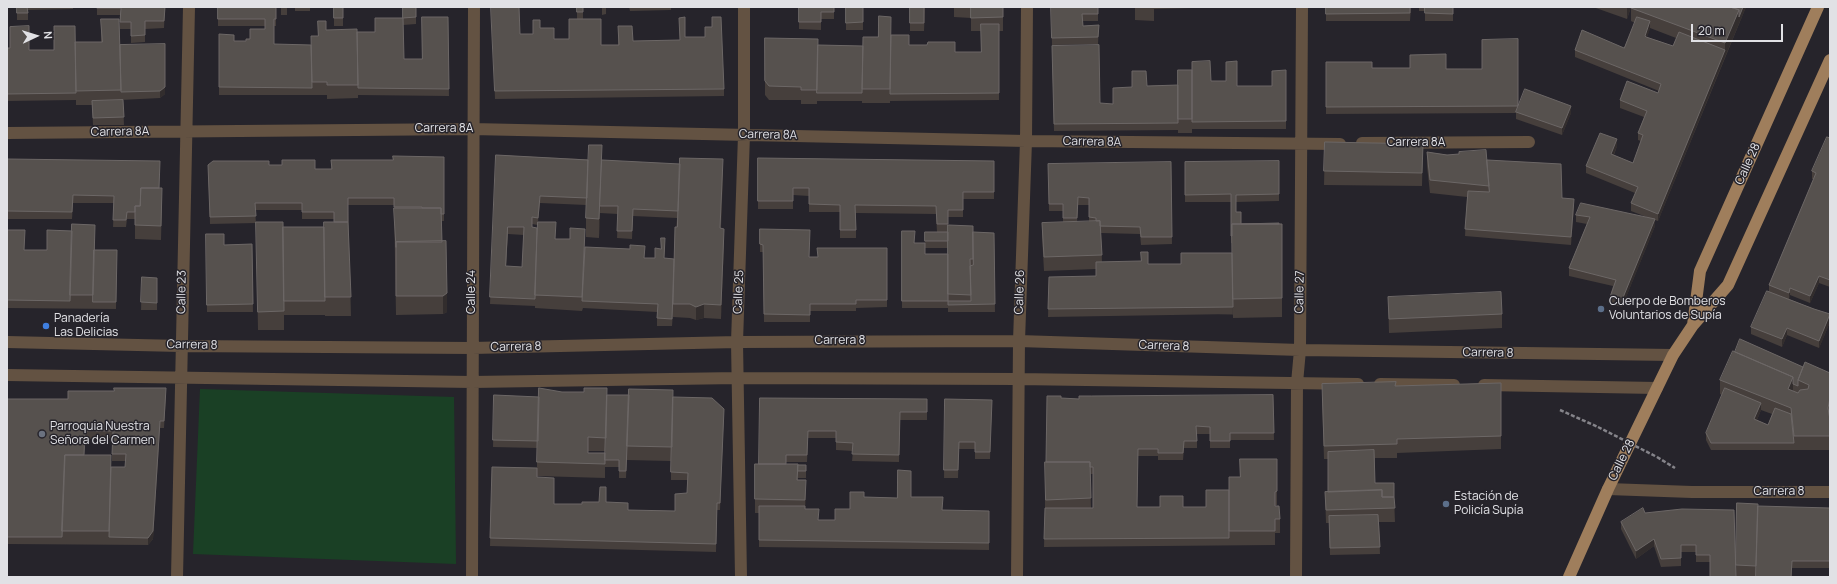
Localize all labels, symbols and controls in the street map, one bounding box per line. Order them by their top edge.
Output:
north arrow [16,16,56,56]
scale bar [1693,16,1785,42]
text: 20 m [1698,22,1725,39]
text: N [41,31,56,40]
street label: Carrera 8A [415,122,473,136]
street label: Carrera 8A [91,124,149,140]
street label: Carrera 8A [739,127,797,143]
street label: Carrera 8A [1063,134,1121,150]
street label: Carrera 8A [1387,136,1445,150]
street label: Calle 28 [1732,141,1764,187]
street label: Calle 26 [1012,269,1028,315]
street label: Calle 23 [174,270,190,314]
street label: Calle 24 [465,270,479,314]
street label: Calle 25 [731,270,747,314]
street label: Calle 27 [1292,270,1308,314]
place label: Cuerpo de Bomberos Voluntarios de Supía [1609,295,1725,323]
marker: Cuerpo de Bomberos Voluntarios de Supía [1596,304,1606,314]
place label: Panadería Las Delicias [54,312,118,340]
marker: Panadería Las Delicias [41,321,51,331]
street label: Carrera 8 [815,334,865,348]
street label: Carrera 8 [166,337,218,353]
street label: Carrera 8 [1138,338,1190,354]
street label: Carrera 8 [490,339,542,355]
street label: Carrera 8 [1462,345,1514,361]
place label: Parroquia Nuestra Señora del Carmen [50,420,155,448]
marker: Parroquia Nuestra Señora del Carmen [37,429,47,439]
street label: Calle 28 [1606,437,1638,483]
street label: Carrera 8 [1754,485,1804,499]
place label: Estación de Policía Supía [1454,490,1523,518]
marker: Estación de Policía Supía [1441,499,1451,509]

